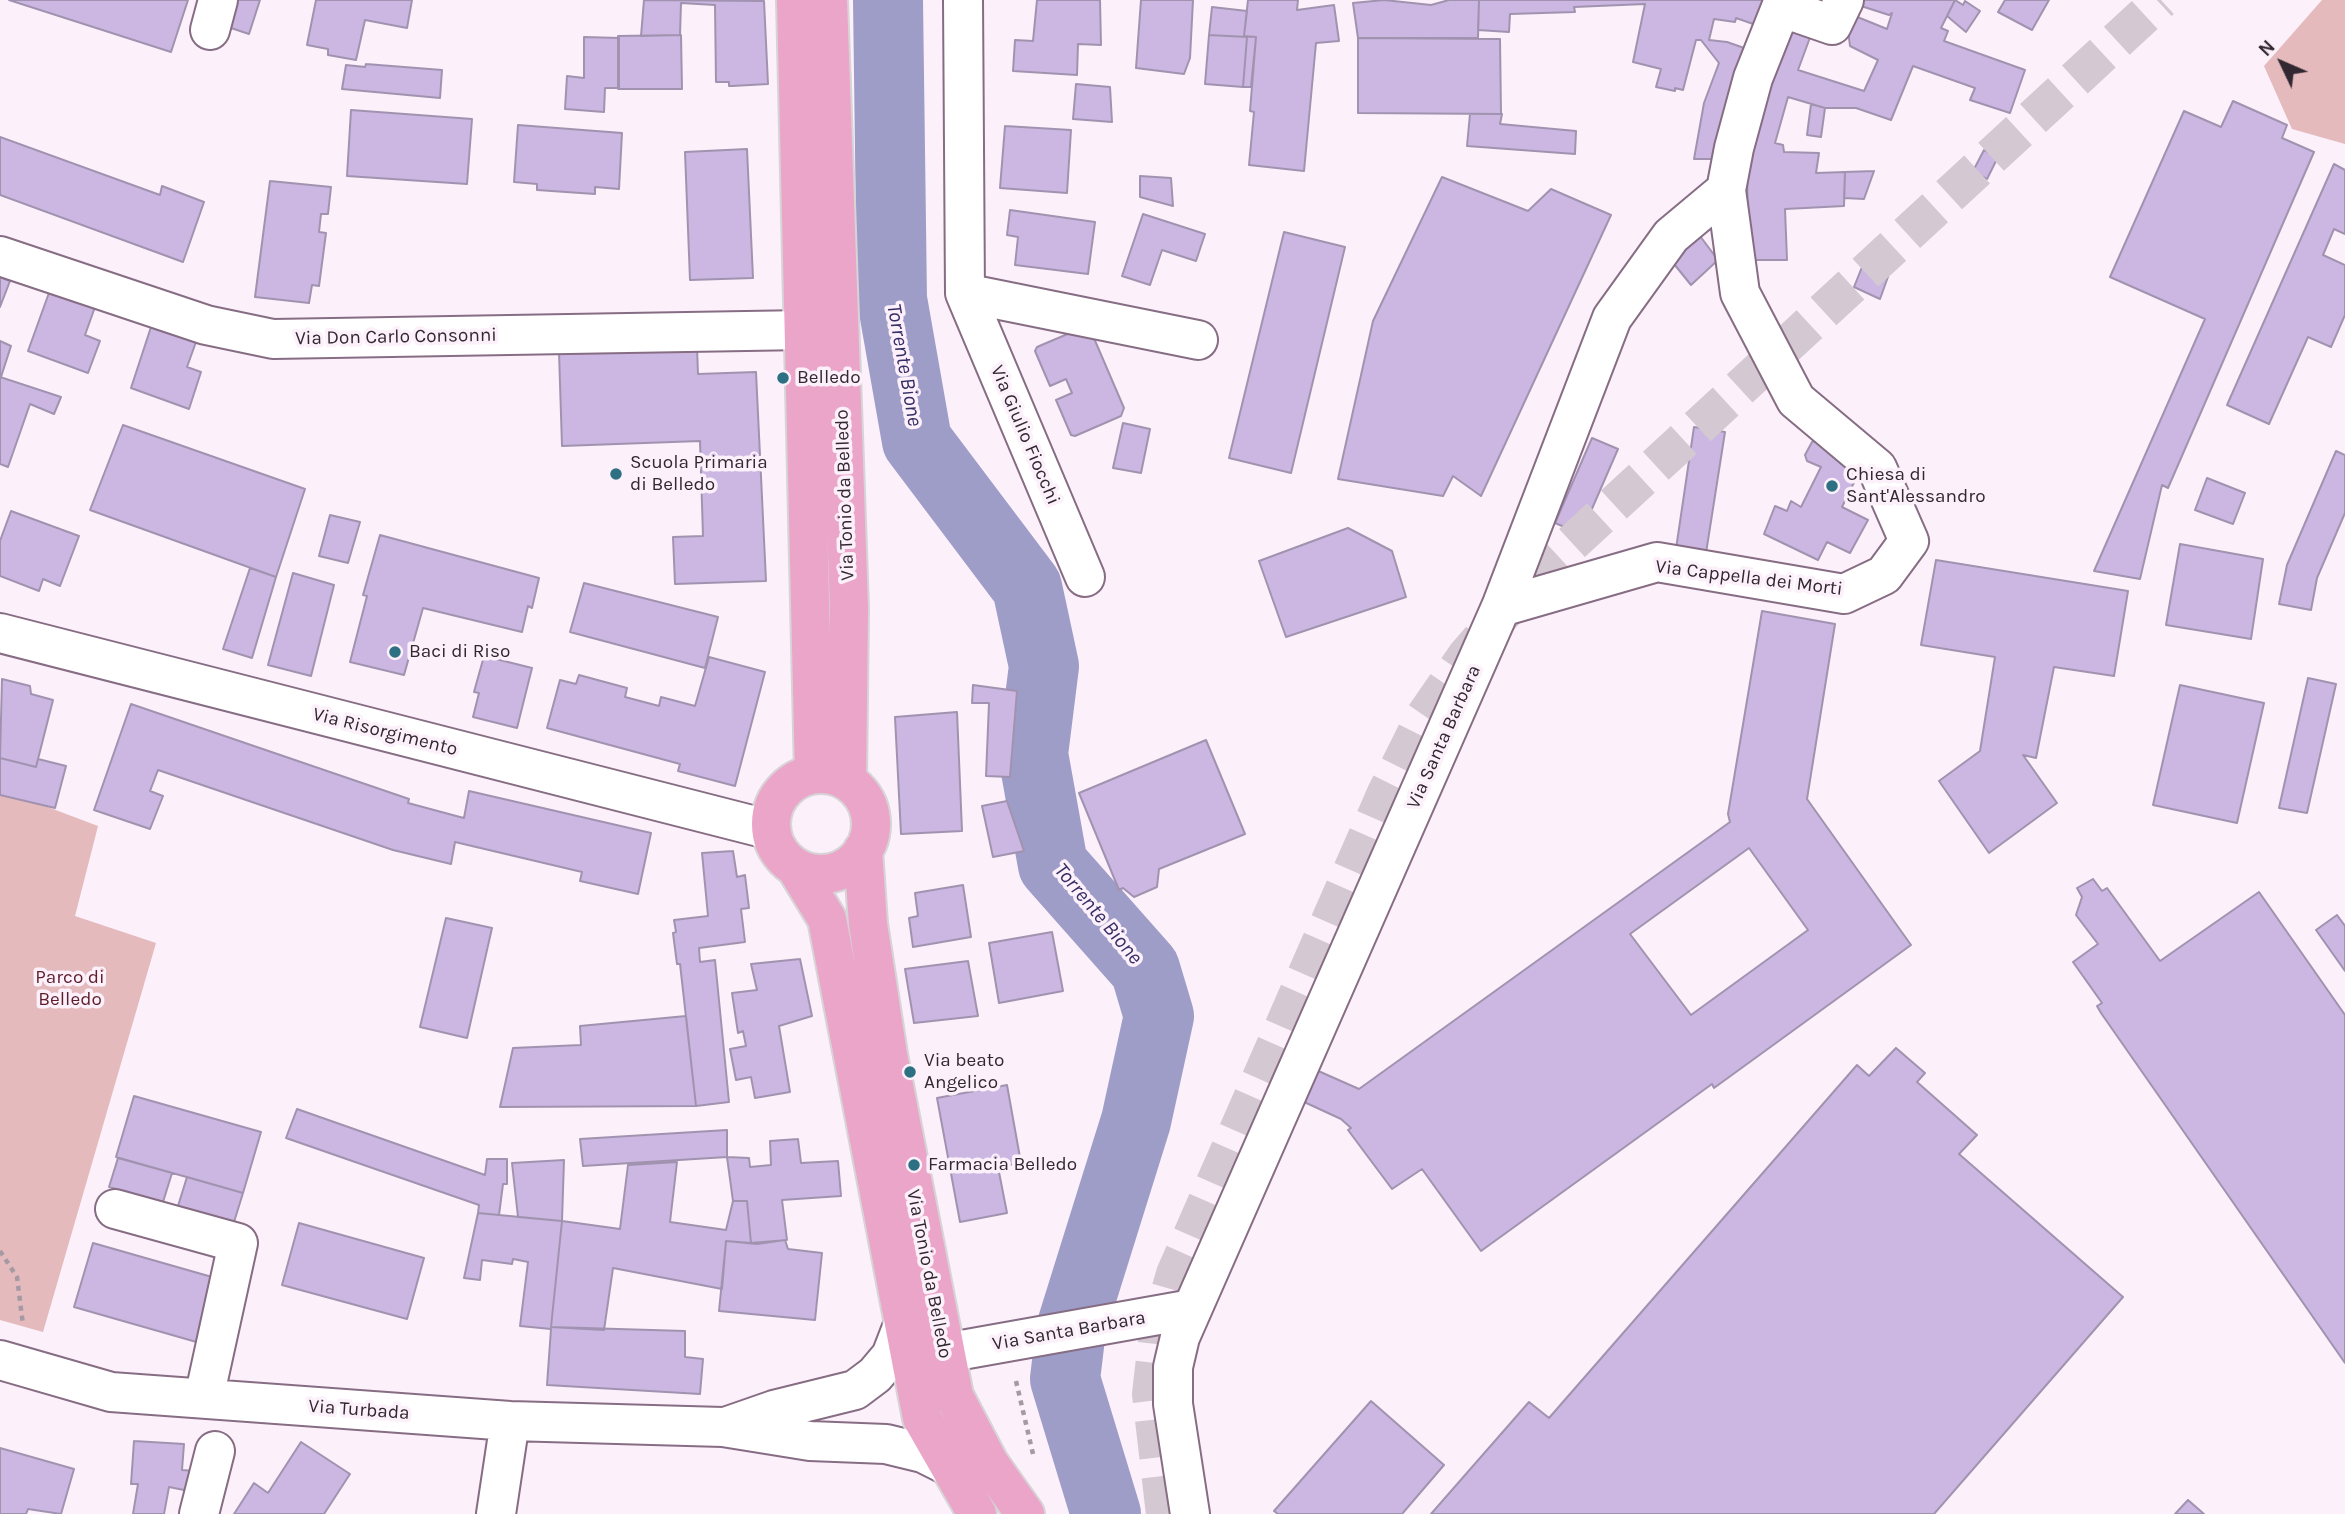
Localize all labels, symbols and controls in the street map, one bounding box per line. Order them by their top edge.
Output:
north arrow [2247,28,2317,98]
text: N [2254,36,2280,61]
water label: Torrente Bione [881,302,927,428]
street label: Via Don Carlo Consonni [295,324,497,350]
street label: Via Giulio Fiocchi [985,362,1065,508]
place label: Belledo [797,367,861,389]
marker: Belledo [775,370,791,386]
street label: Via Tonio da Belledo [831,409,859,581]
place label: Scuola Primaria di Belledo [630,452,768,496]
place label: Chiesa di Sant'Alessandro [1846,464,1986,508]
marker: Scuola Primaria di Belledo [608,466,624,482]
marker: Chiesa di Sant'Alessandro [1824,478,1840,494]
street label: Via Cappella dei Morti [1654,555,1844,601]
place label: Baci di Riso [409,641,510,663]
marker: Baci di Riso [387,644,403,660]
street label: Via Santa Barbara [1402,662,1486,812]
street label: Via Risorgimento [310,703,460,761]
water label: Torrente Bione [1049,858,1147,970]
park label: Parco di Belledo [35,967,105,1011]
place label: Via beato Angelico [924,1050,1004,1094]
marker: Via beato Angelico [902,1064,918,1080]
place label: Farmacia Belledo [928,1154,1077,1176]
marker: Farmacia Belledo [906,1157,922,1173]
street label: Via Tonio da Belledo [901,1188,957,1360]
street label: Via Santa Barbara [991,1306,1147,1356]
street label: Via Turbada [308,1395,410,1425]

